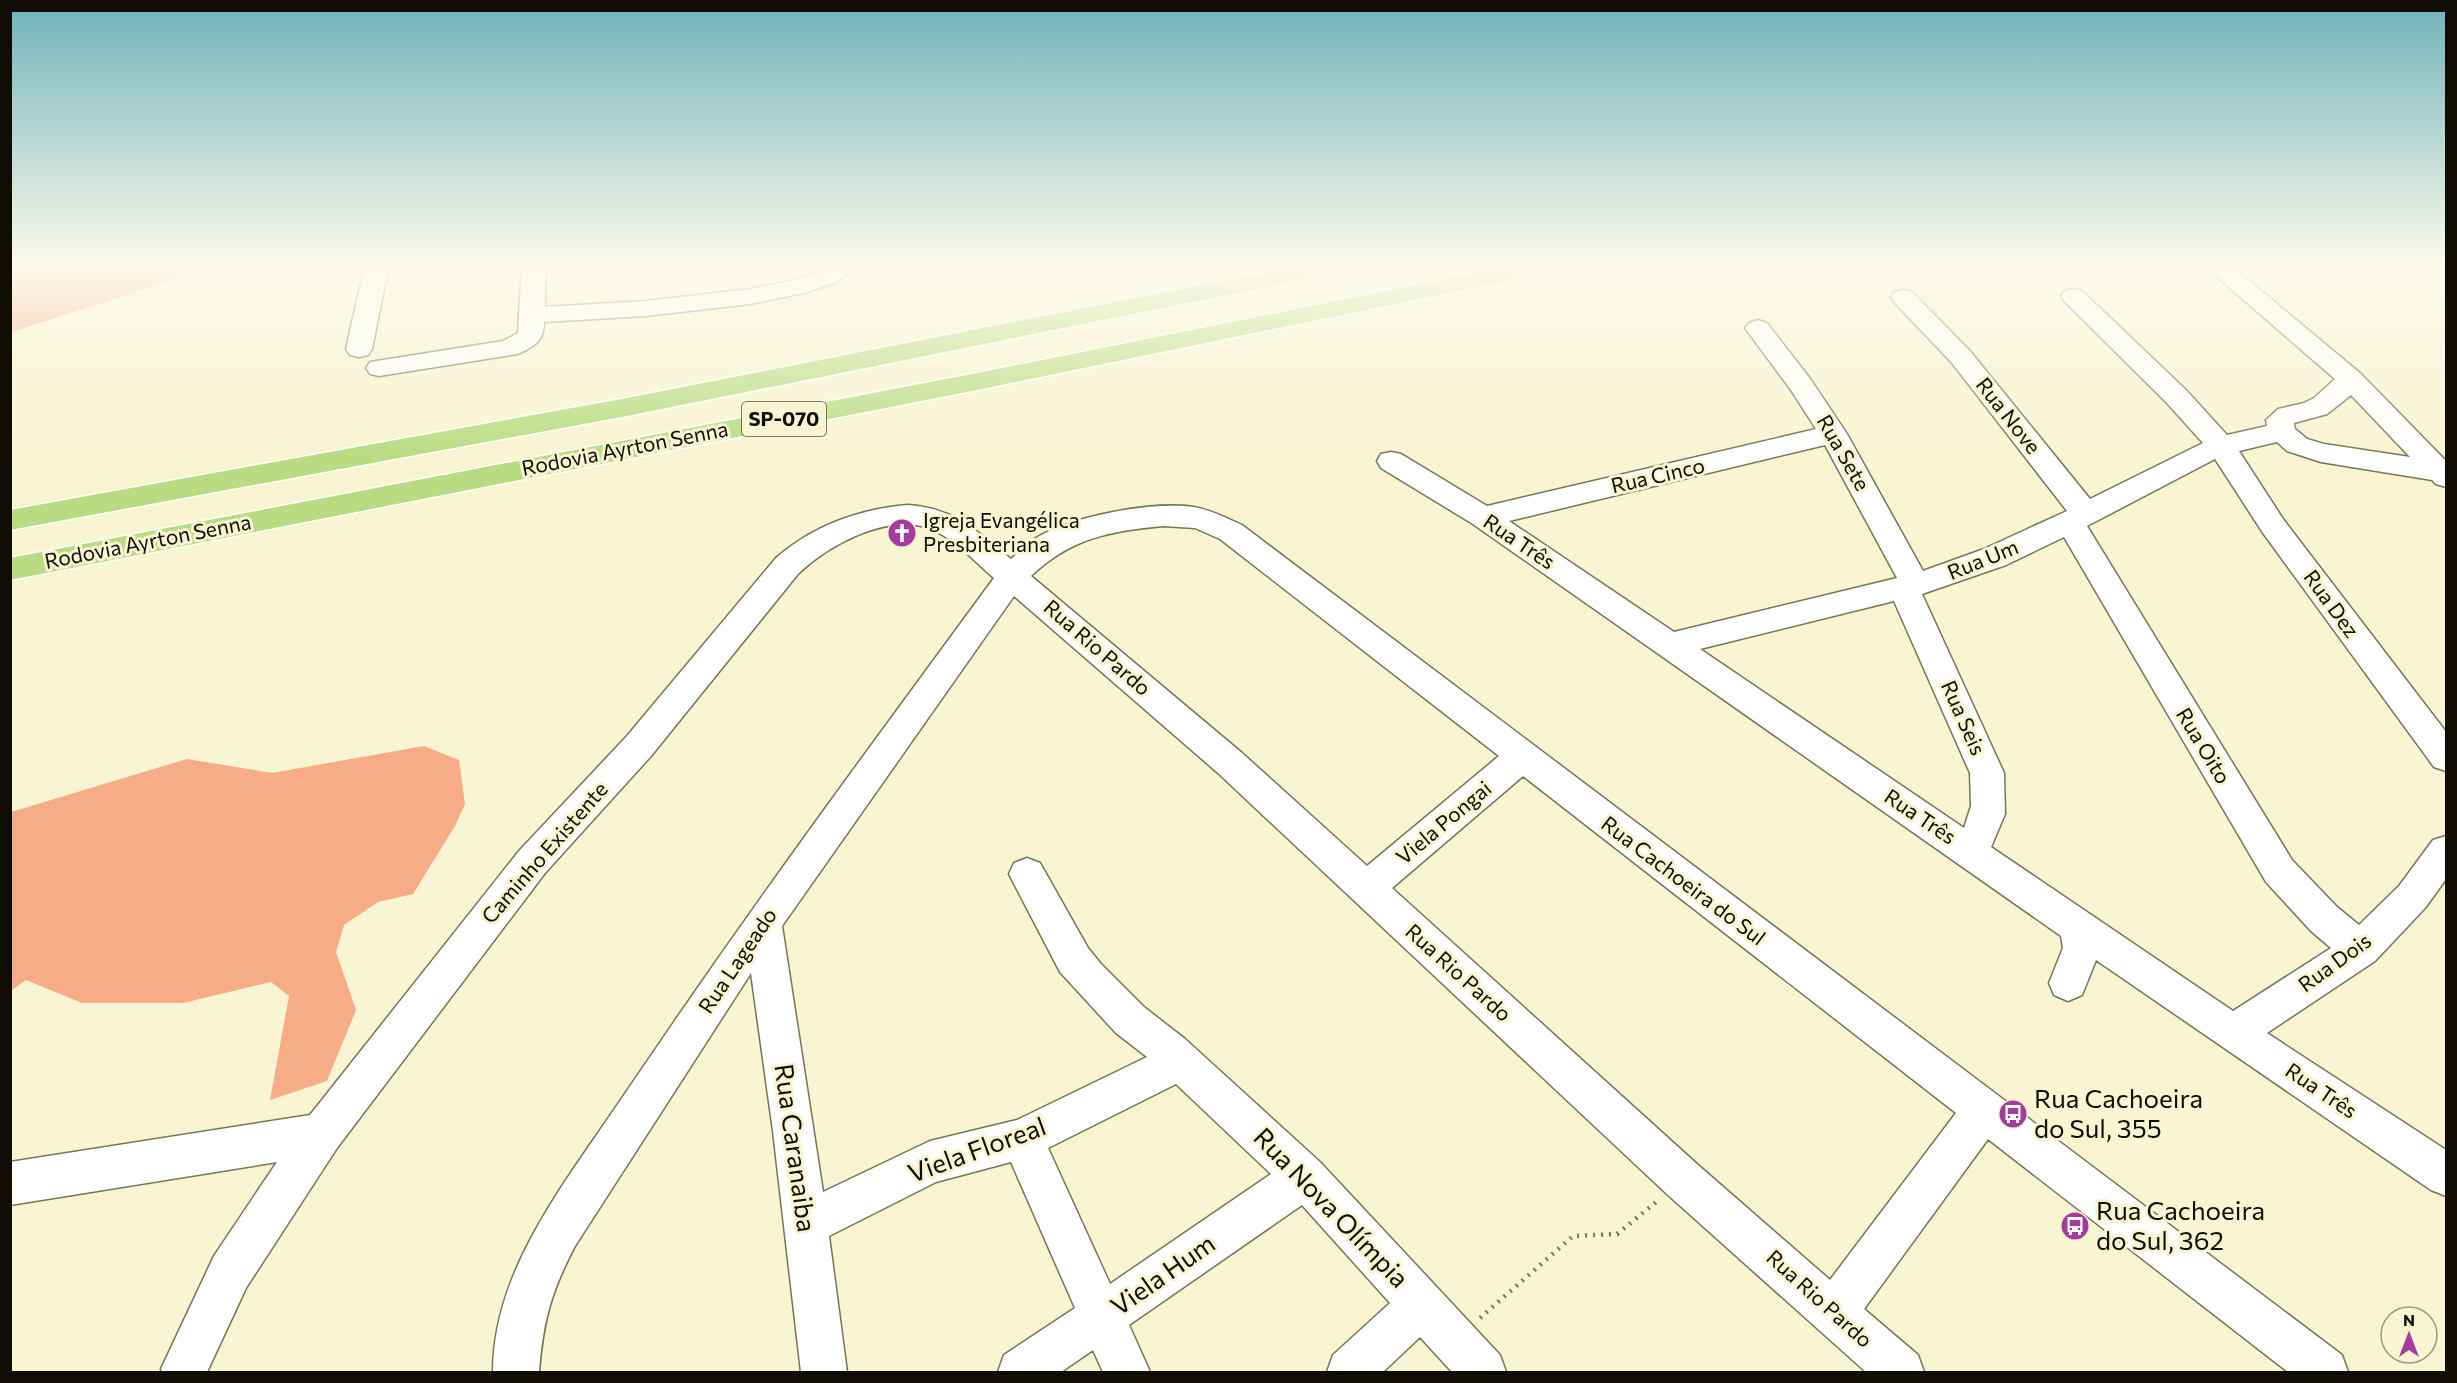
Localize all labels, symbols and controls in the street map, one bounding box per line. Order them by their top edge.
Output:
street label: Rua Nove [1972,372,2047,458]
road number: SP-070 [742,402,826,436]
street label: Rua Sete [1813,410,1876,495]
street label: Rodovia Ayrton Senna [519,415,730,480]
street label: Rua Cinco [1608,452,1707,497]
place label: Igreja Evangélica Presbiteriana [923,507,1080,556]
street label: Rodovia Ayrton Senna [42,508,253,573]
street label: Rua Três [1479,508,1560,574]
church icon: Igreja Evangélica Presbiteriana [886,517,918,549]
street label: Rua Um [1943,533,2022,584]
street label: Rua Dez [2299,564,2365,642]
street label: Rua Rio Pardo [1039,594,1157,700]
street label: Rua Seis [1937,676,1992,759]
street label: Rua Oito [2172,703,2237,788]
street label: Viela Pongai [1390,775,1496,869]
street label: Caminho Existente [476,776,612,928]
street label: Rua Três [1880,783,1961,849]
street label: Rua Cachoeira do Sul [1597,810,1771,950]
street label: Rua Lageado [692,903,781,1018]
street label: Rua Rio Pardo [1401,918,1517,1026]
street label: Rua Dois [2293,927,2375,996]
street label: Rua Três [2281,1057,2362,1123]
street label: Rua Caranaiba [769,1062,824,1234]
place label: Rua Cachoeira do Sul, 355 [2034,1082,2203,1143]
bus stop icon: Rua Cachoeira do Sul, 355 [1997,1098,2029,1130]
street label: Viela Floreal [903,1109,1050,1188]
street label: Rua Nova Olímpia [1248,1121,1416,1293]
place label: Rua Cachoeira do Sul, 362 [2096,1194,2265,1255]
bus stop icon: Rua Cachoeira do Sul, 362 [2059,1210,2091,1242]
street label: Viela Hum [1104,1227,1220,1321]
street label: Rua Rio Pardo [1762,1244,1878,1352]
north arrow [2379,1305,2439,1365]
text: N [2403,1310,2415,1329]

